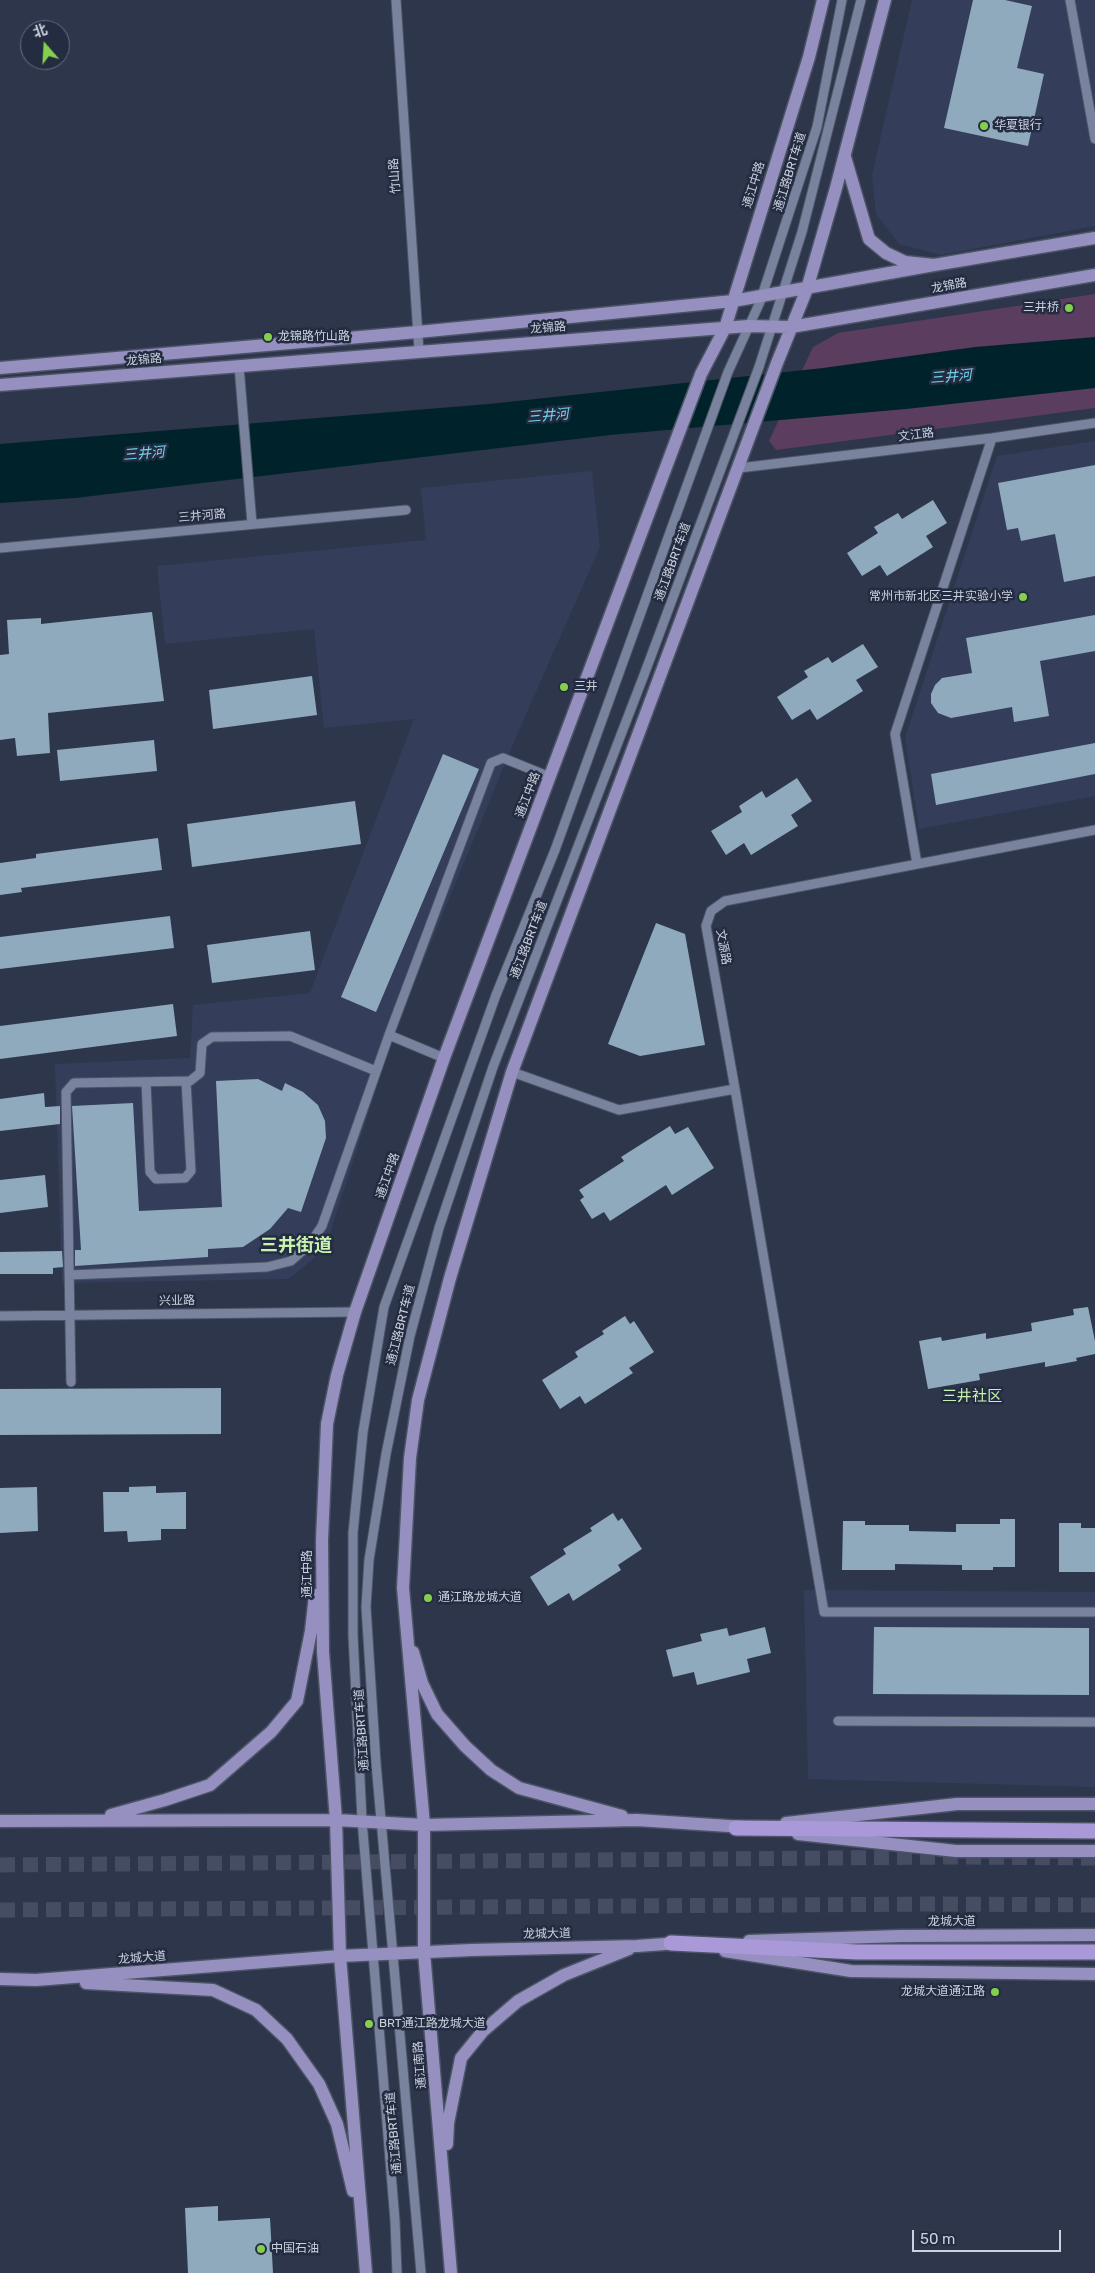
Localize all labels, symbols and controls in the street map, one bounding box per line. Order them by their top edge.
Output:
north arrow [20,20,70,70]
text: 北 [31,21,50,42]
place label: 华夏银行 [994,119,1042,133]
marker: 华夏银行 [978,120,990,132]
street label: 通江路BRT车道 [771,130,809,214]
street label: 竹山路 [387,158,403,194]
street label: 通江中路 [740,160,768,210]
street label: 龙锦路 [930,276,968,296]
place label: 三井桥 [1023,301,1059,315]
marker: 三井桥 [1063,302,1075,314]
street label: 龙锦路 [530,320,566,336]
place label: 龙锦路竹山路 [278,330,350,344]
marker: 龙锦路竹山路 [262,331,274,343]
street label: 龙锦路 [125,351,163,369]
water label: 三井河 [929,367,973,387]
water label: 三井河 [526,406,570,426]
street label: 文江路 [897,426,935,444]
water label: 三井河 [122,444,166,464]
street label: 三井河路 [177,507,227,525]
street label: 通江路BRT车道 [652,521,694,603]
place label: 常州市新北区三井实验小学 [869,590,1013,604]
marker: 常州市新北区三井实验小学 [1017,591,1029,603]
place label: 三井 [574,680,598,694]
marker: 三井 [558,681,570,693]
street label: 通江中路 [513,770,543,820]
street label: 通江路BRT车道 [507,899,551,981]
street label: 文源路 [713,928,733,966]
street label: 通江中路 [373,1151,403,1201]
district label: 三井街道 [260,1235,332,1257]
street label: 通江路BRT车道 [384,1283,418,1367]
street label: 兴业路 [159,1293,195,1309]
district label: 三井社区 [942,1388,1002,1406]
street label: 通江中路 [301,1550,315,1598]
place label: 通江路龙城大道 [438,1591,522,1605]
marker: 通江路龙城大道 [422,1592,434,1604]
street label: 通江路BRT车道 [352,1688,372,1772]
street label: 龙城大道 [928,1915,976,1929]
street label: 龙城大道 [523,1926,571,1942]
street label: 龙城大道 [118,1949,166,1967]
place label: 龙城大道通江路 [901,1985,985,1999]
marker: 龙城大道通江路 [989,1986,1001,1998]
place label: BRT通江路龙城大道 [379,2017,486,2031]
marker: BRT通江路龙城大道 [363,2018,375,2030]
street label: 通江南路 [411,2040,429,2090]
street label: 通江路BRT车道 [383,2091,405,2175]
scale bar [915,2220,1064,2252]
text: 50 m [920,2230,955,2248]
place label: 中国石油 [271,2242,319,2256]
marker: 中国石油 [255,2243,267,2255]

